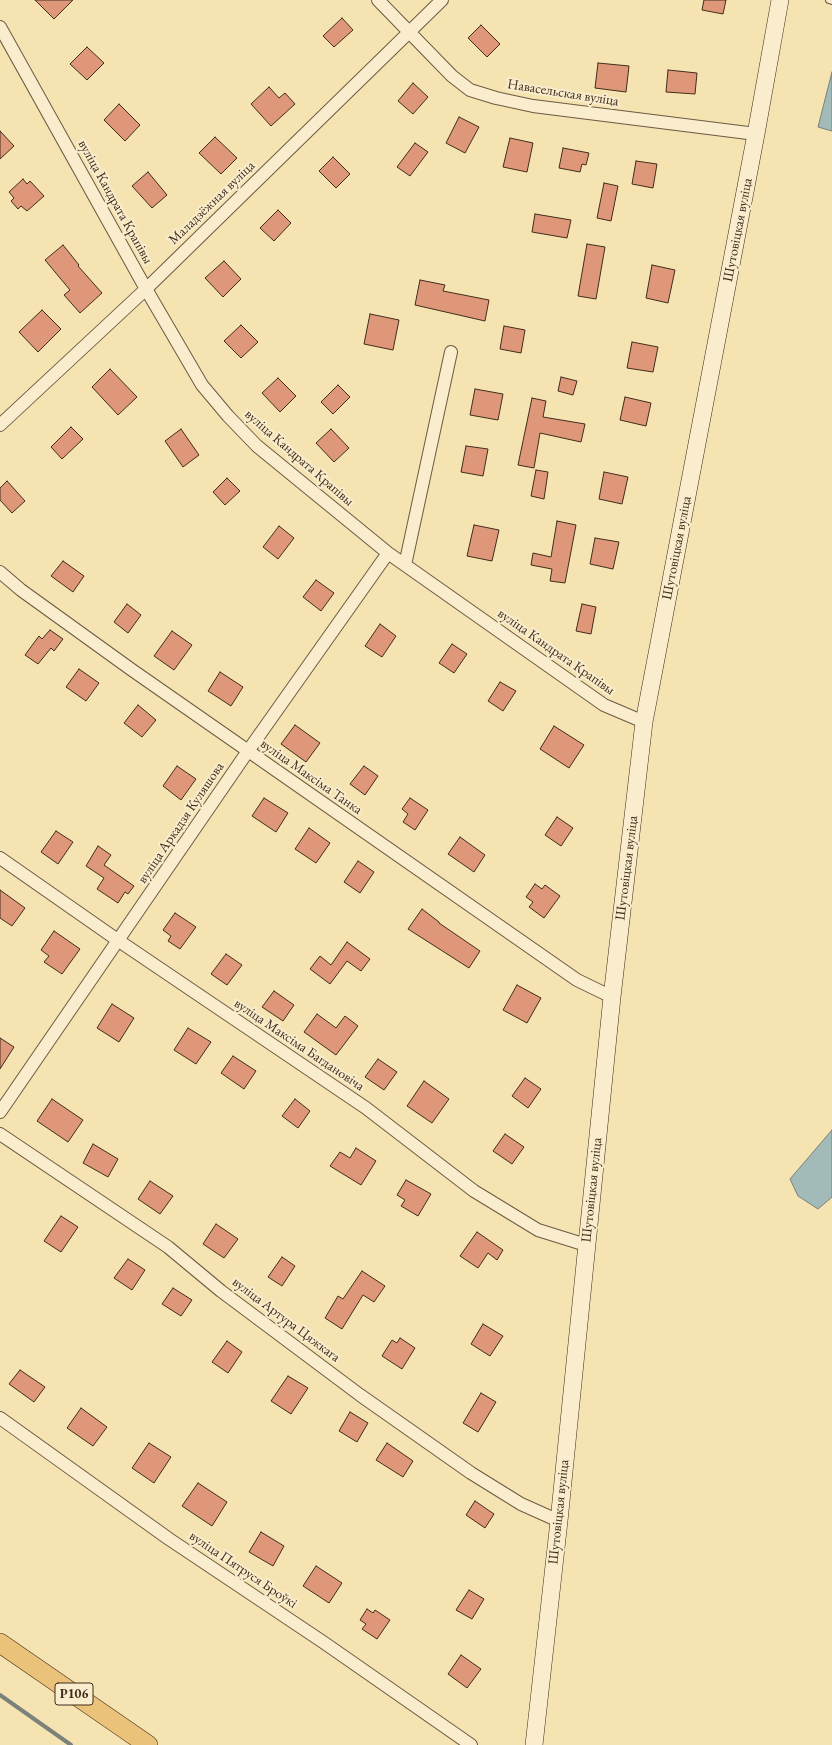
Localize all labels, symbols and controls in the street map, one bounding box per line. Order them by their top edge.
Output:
street label: Навасельская вуліца [506,76,620,110]
street label: вуліца Кандрата Крапівы [74,137,156,267]
street label: Маладзёжная вуліца [165,158,259,248]
street label: Шутовіцкая вуліца [720,177,756,283]
street label: вуліца Кандрата Крапівы [241,406,357,510]
street label: Шутовіцкая вуліца [659,495,695,601]
street label: вуліца Кандрата Крапівы [494,605,618,699]
street label: вуліца Максіма Танка [257,736,365,818]
street label: вуліца Аркадзя Куляшова [134,759,228,887]
street label: Шутовіцкая вуліца [612,815,642,921]
street label: вуліца Максіма Багдановіча [231,995,367,1095]
street label: Шутовіцкая вуліца [578,1137,606,1243]
street label: вуліца Артура Цяжкага [229,1274,343,1366]
street label: Шутовіцкая вуліца [545,1459,573,1565]
street label: вуліца Пятруся Броўкі [186,1528,300,1612]
road number: Р106 [55,1683,93,1705]

